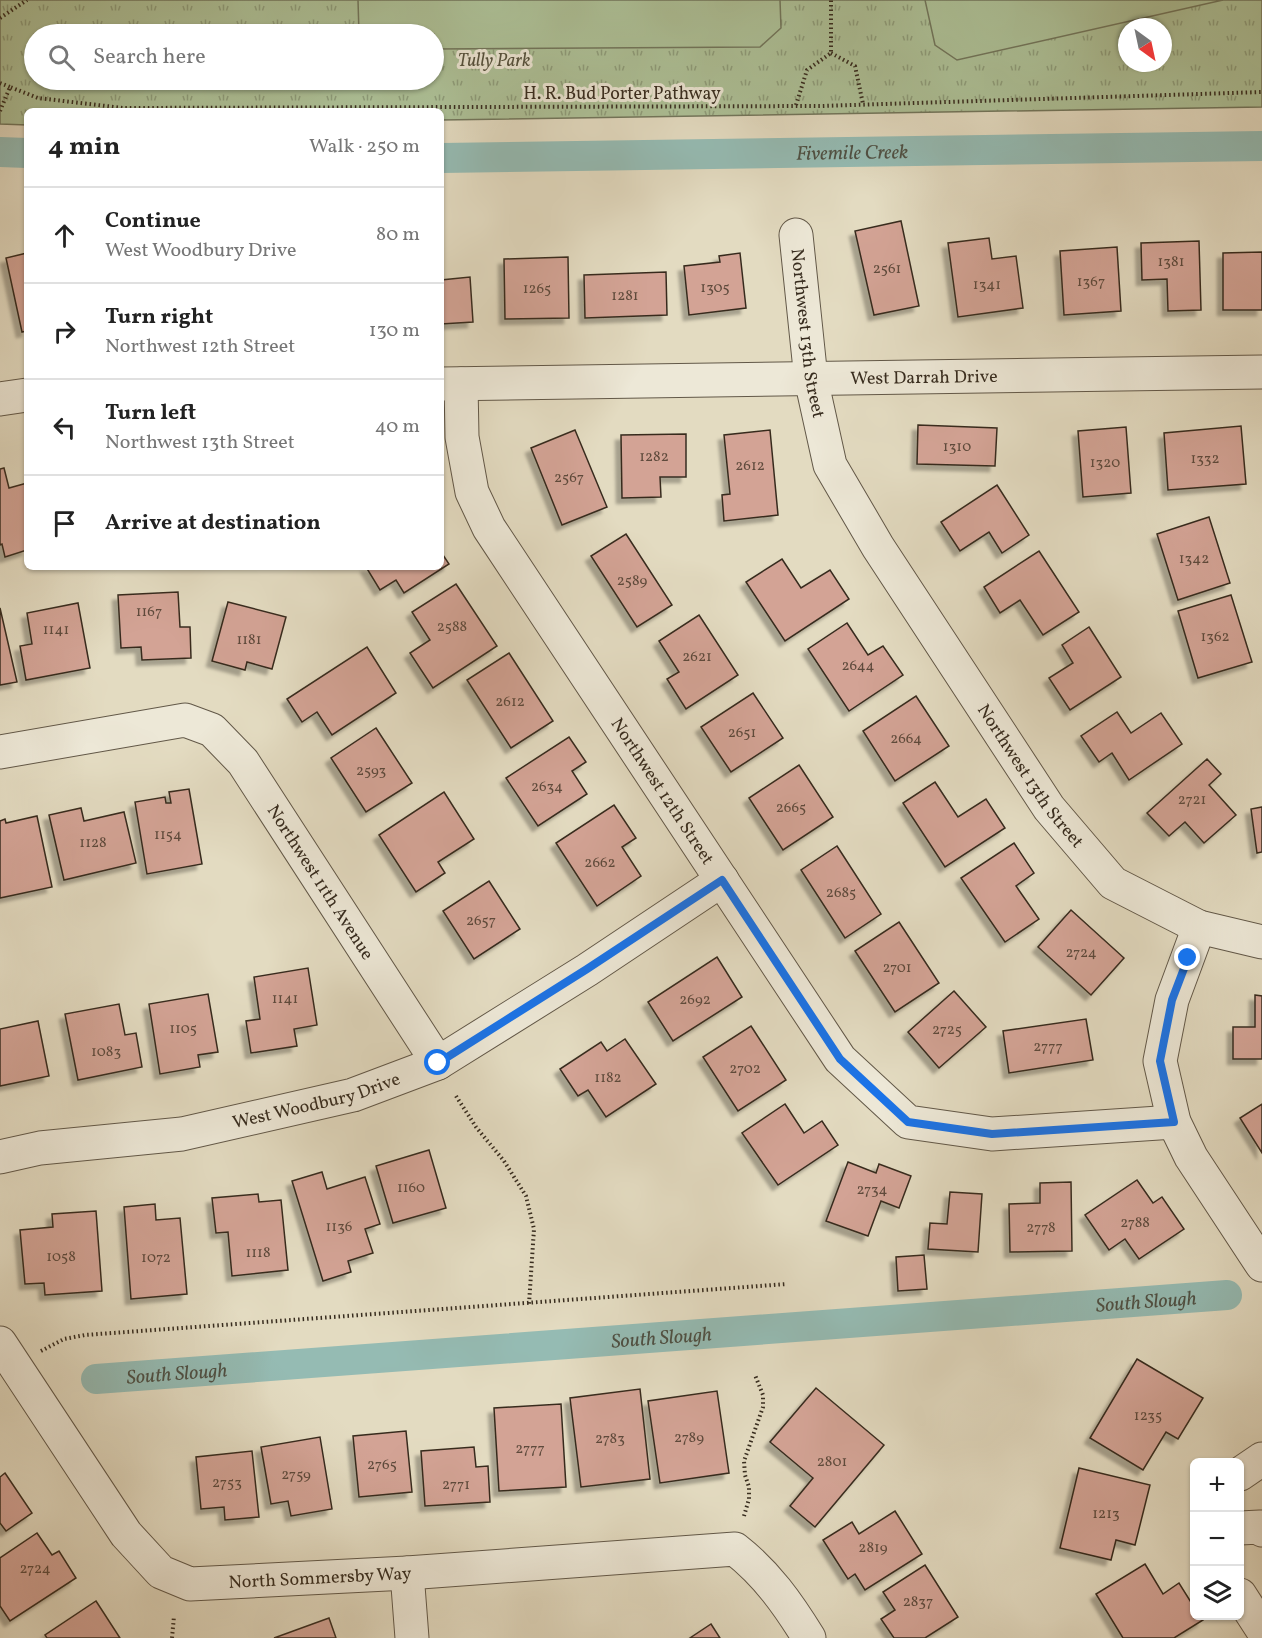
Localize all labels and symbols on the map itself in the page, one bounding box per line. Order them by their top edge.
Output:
north arrow [1118,18,1172,72]
park label: Tully Park [458,49,530,74]
street label: H. R. Bud Porter Pathway [523,82,721,107]
water label: Fivemile Creek [796,139,908,169]
street label: Northwest 13th Street [783,247,830,421]
house number: 1381 [1158,252,1184,273]
house number: 2561 [873,259,901,280]
house number: 1367 [1077,272,1105,293]
house number: 1341 [973,275,1001,296]
house number: 1305 [700,278,730,299]
house number: 1265 [523,279,551,300]
house number: 1281 [611,286,639,307]
street label: West Darrah Drive [850,365,998,392]
house number: 1310 [943,437,971,458]
house number: 1282 [639,447,669,468]
house number: 1332 [1190,449,1220,470]
house number: 1320 [1090,453,1120,474]
house number: 2612 [735,456,765,477]
house number: 2567 [554,468,584,489]
house number: 1342 [1179,549,1209,570]
house number: 2589 [617,571,648,592]
house number: 1167 [136,602,162,623]
house number: 2588 [437,617,467,638]
house number: 1141 [43,620,69,641]
house number: 1362 [1200,627,1230,648]
house number: 1181 [236,630,262,651]
house number: 2621 [682,647,712,668]
house number: 2644 [841,656,875,677]
house number: 2612 [495,692,525,713]
street label: Northwest 13th Street [970,700,1089,854]
street label: Northwest 12th Street [604,713,719,870]
house number: 2651 [728,723,756,744]
house number: 2664 [890,729,922,750]
house number: 2593 [356,761,386,782]
house number: 2634 [531,777,563,798]
house number: 2721 [1178,790,1206,811]
house number: 2665 [776,798,806,819]
street label: Northwest 11th Avenue [260,800,379,965]
house number: 1154 [154,825,182,846]
house number: 1128 [79,833,107,854]
house number: 2662 [584,853,616,874]
house number: 2685 [826,883,856,904]
house number: 2657 [466,911,496,932]
house number: 2724 [1065,943,1097,964]
route end [1174,944,1200,970]
house number: 2701 [882,958,912,979]
house number: 1141 [272,989,298,1010]
house number: 2692 [679,990,711,1011]
house number: 1105 [169,1019,197,1040]
house number: 2725 [932,1020,962,1041]
house number: 2777 [1033,1037,1063,1058]
house number: 1083 [91,1042,121,1063]
route start [424,1049,450,1075]
house number: 2702 [729,1059,761,1080]
street label: West Woodbury Drive [230,1067,404,1136]
house number: 1182 [594,1068,622,1089]
house number: 1160 [397,1178,425,1199]
house number: 2734 [856,1180,888,1201]
house number: 2788 [1120,1213,1150,1234]
house number: 1136 [326,1217,352,1238]
house number: 2778 [1026,1218,1056,1239]
house number: 1118 [245,1243,271,1264]
house number: 1058 [46,1247,76,1268]
house number: 1072 [141,1248,171,1269]
water label: South Slough [1095,1285,1198,1321]
water label: South Slough [610,1321,713,1357]
water label: South Slough [126,1357,228,1393]
house number: 1235 [1134,1406,1162,1427]
house number: 2789 [674,1428,704,1449]
house number: 2783 [595,1429,625,1450]
house number: 2777 [515,1439,545,1460]
house number: 2801 [817,1452,847,1473]
house number: 2765 [367,1455,397,1476]
house number: 2759 [281,1465,311,1486]
house number: 2753 [212,1473,242,1494]
house number: 2771 [442,1475,470,1496]
house number: 1213 [1092,1504,1120,1525]
house number: 2819 [858,1538,888,1559]
house number: 2724 [19,1559,51,1580]
street label: North Sommersby Way [228,1562,412,1596]
house number: 2837 [903,1592,933,1613]

